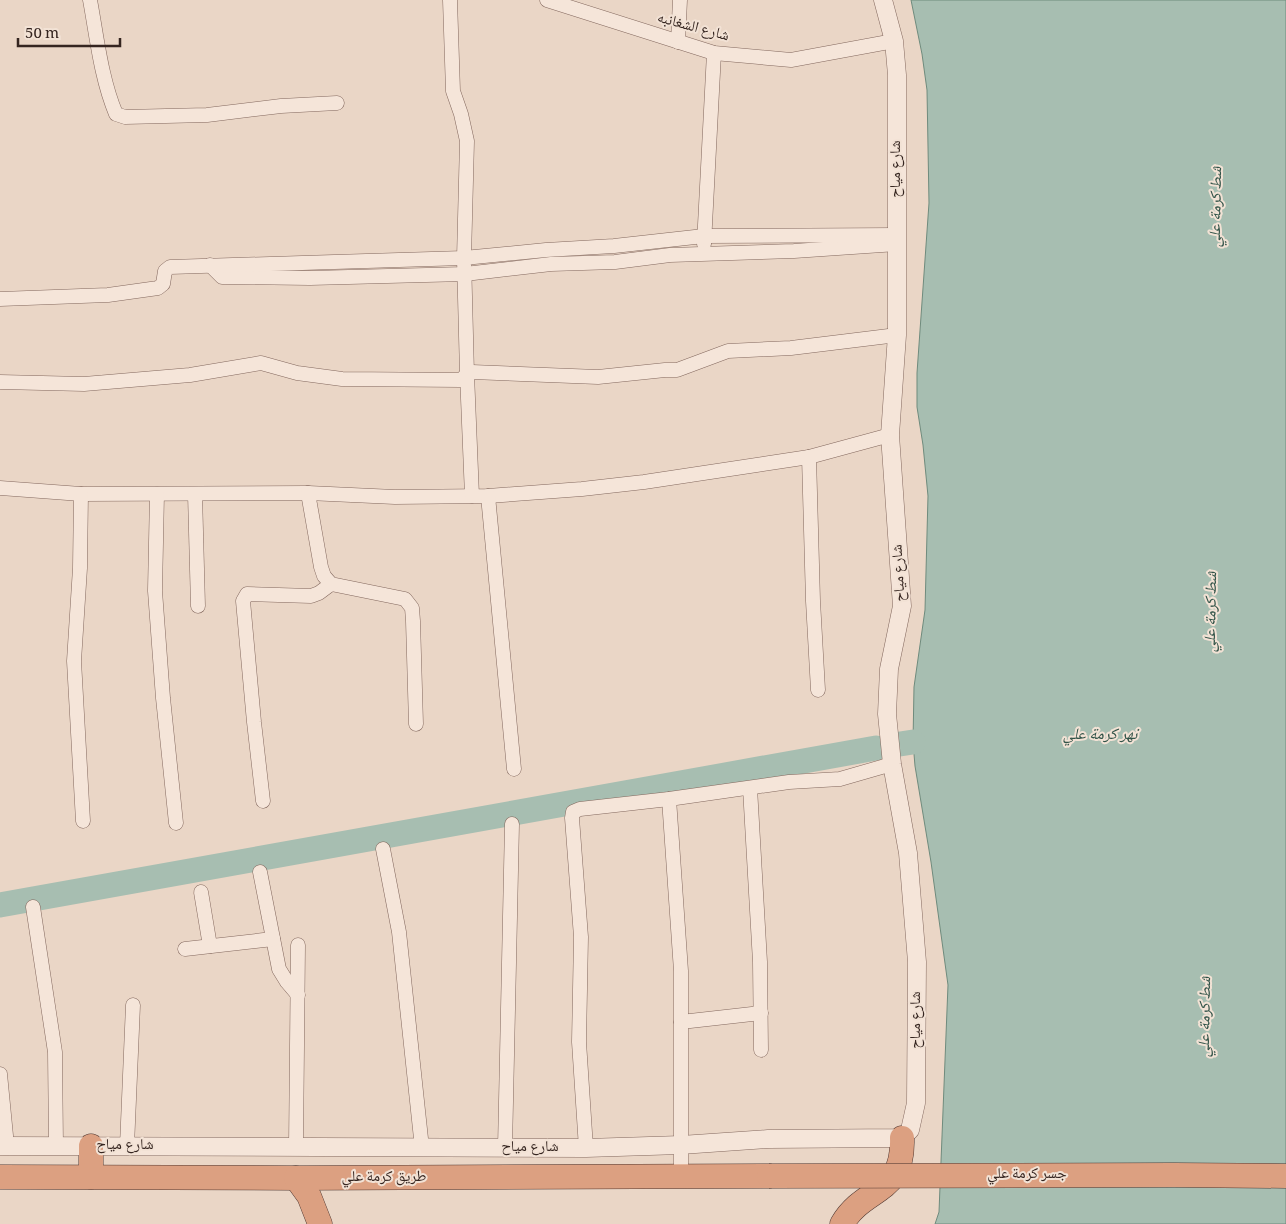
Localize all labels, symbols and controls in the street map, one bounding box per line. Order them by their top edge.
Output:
street label: شارع الشغانبه [654,6,732,50]
scale bar [18,15,120,47]
text: 50 m [25,22,59,48]
street label: شارع مياح [884,140,910,198]
water label: شط كرمة علي [1203,165,1231,248]
street label: شارع مياح [886,544,914,602]
water label: شط كرمة علي [1198,570,1226,653]
water label: نهر كرمة علي [1063,722,1140,749]
water label: شط كرمة علي [1192,975,1220,1058]
street label: شارع مياح [904,991,930,1049]
street label: شارع مياح [96,1133,154,1159]
street label: شارع مياح [501,1135,559,1161]
street label: جسر كرمة علي [987,1162,1067,1188]
street label: طريق كرمة علي [342,1165,427,1191]

